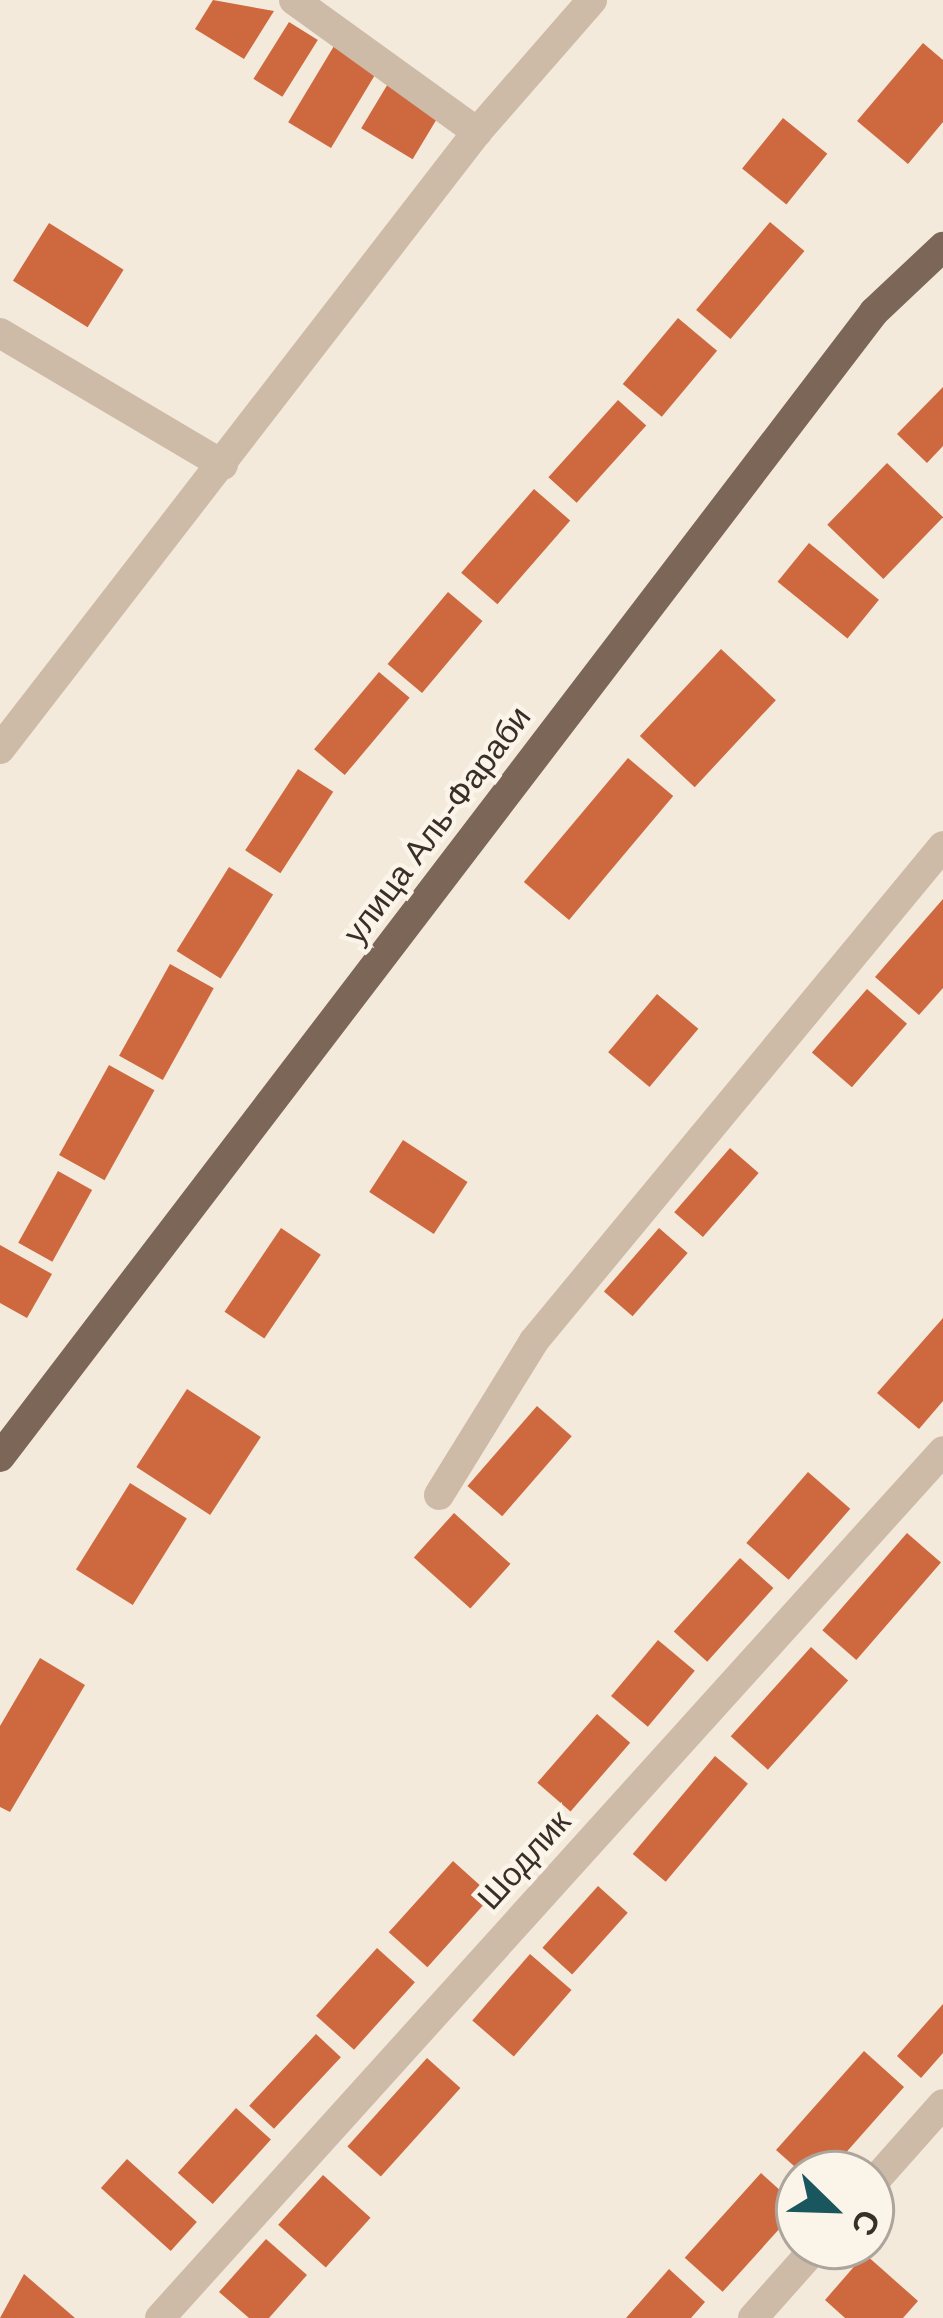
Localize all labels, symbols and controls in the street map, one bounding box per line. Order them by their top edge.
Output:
street label: улица Аль-Фараби [335,699,539,951]
street label: Шодлик [469,1802,579,1918]
north arrow [775,2150,895,2270]
text: С [844,2205,888,2241]

